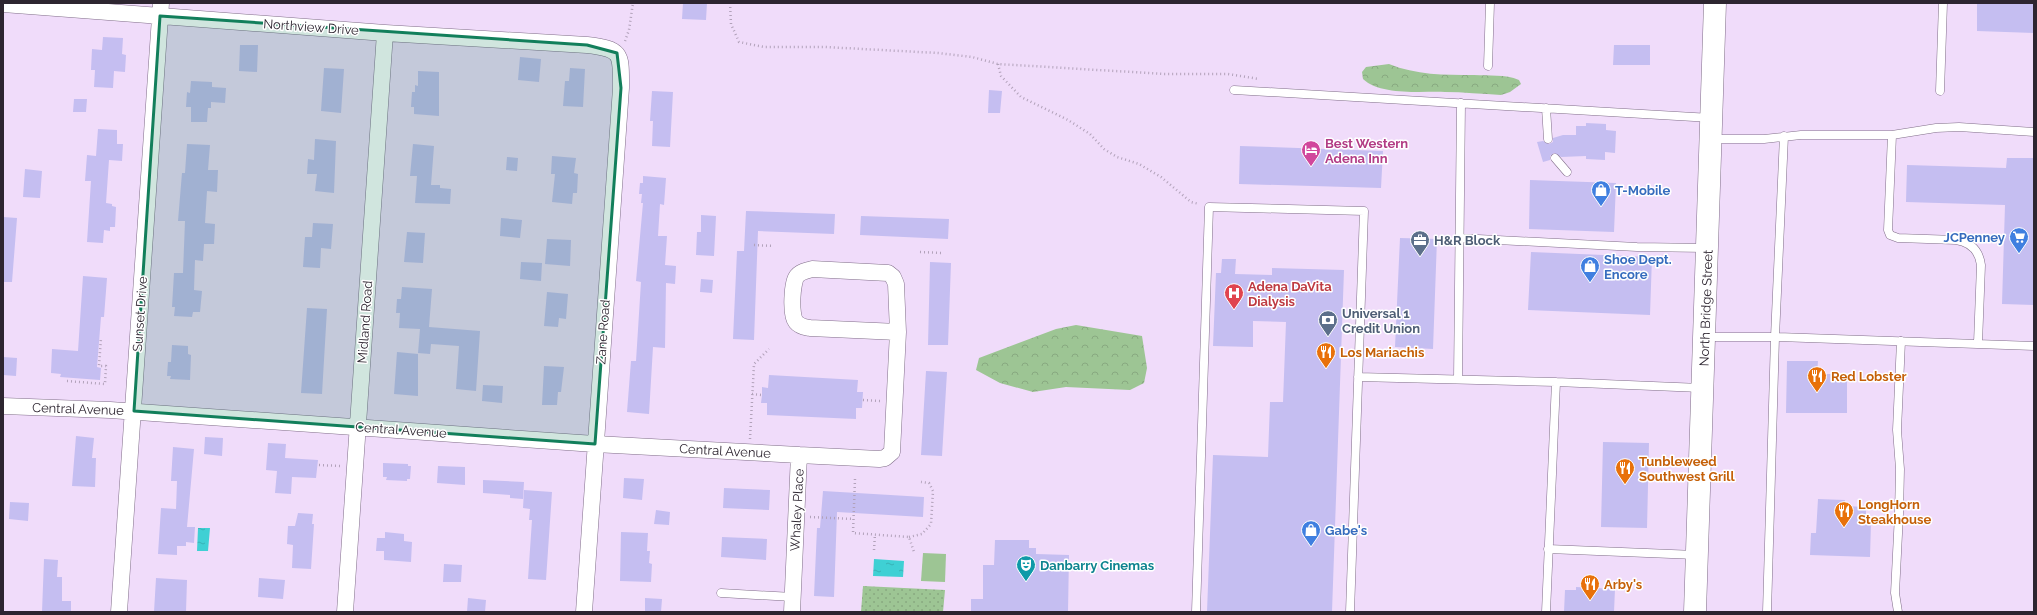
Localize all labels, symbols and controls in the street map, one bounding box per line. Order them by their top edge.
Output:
street label: Northview Drive [263,16,360,38]
place label: Best Western Adena Inn [1325,136,1408,166]
hotel icon: Best Western Adena Inn [1300,139,1322,167]
shop icon: T-Mobile [1590,179,1612,207]
place label: T-Mobile [1615,183,1670,198]
supermarket icon: JCPenney [2008,226,2030,254]
office icon: H&R Block [1409,229,1431,257]
place label: JCPenney [1944,230,2005,245]
place label: H&R Block [1434,233,1501,248]
street label: North Bridge Street [1696,249,1716,367]
place label: Shoe Dept. Encore [1604,252,1672,282]
shop icon: Shoe Dept. Encore [1579,255,1601,283]
street label: Sunset Drive [130,275,150,352]
place label: Adena DaVita Dialysis [1248,279,1332,309]
street label: Midland Road [355,280,375,364]
hospital icon: Adena DaVita Dialysis [1223,282,1245,310]
street label: Zane Road [593,299,613,365]
place label: Universal 1 Credit Union [1342,306,1420,336]
bank icon: Universal 1 Credit Union [1317,309,1339,337]
restaurant icon: Los Mariachis [1315,341,1337,369]
place label: Los Mariachis [1340,345,1425,360]
restaurant icon: Red Lobster [1806,365,1828,393]
place label: Red Lobster [1831,369,1906,384]
street label: Central Avenue [32,400,124,418]
street label: Central Avenue [355,419,448,441]
street label: Central Avenue [679,441,772,461]
place label: Tunbleweed Southwest Grill [1639,454,1735,484]
restaurant icon: Tunbleweed Southwest Grill [1614,457,1636,485]
street label: Whaley Place [787,468,807,552]
place label: LongHorn Steakhouse [1858,497,1931,527]
restaurant icon: LongHorn Steakhouse [1833,500,1855,528]
shop icon: Gabe's [1300,519,1322,547]
place label: Gabe's [1325,523,1368,538]
theatre icon: Danbarry Cinemas [1015,554,1037,582]
place label: Danbarry Cinemas [1040,558,1155,573]
restaurant icon: Arby's [1579,573,1601,601]
place label: Arby's [1604,577,1643,592]

